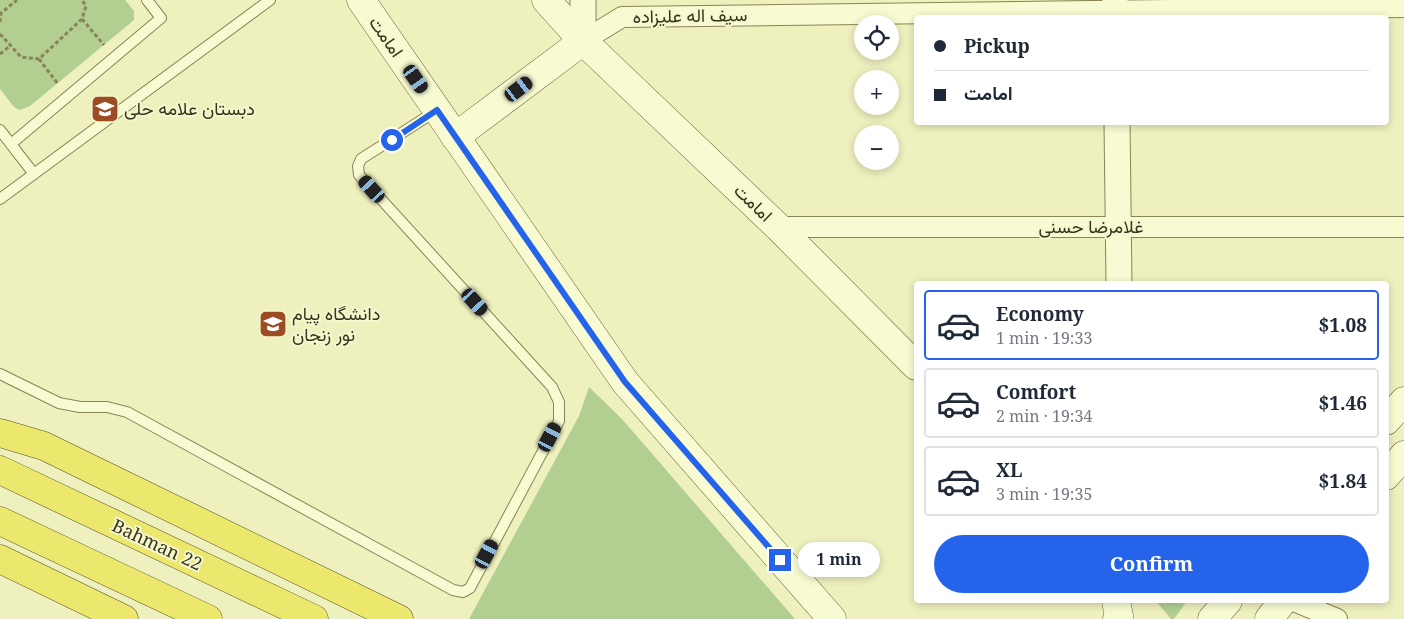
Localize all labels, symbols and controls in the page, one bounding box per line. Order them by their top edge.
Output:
street label: سیف اله علیزاده [632,2,748,28]
street label: امامت [364,11,410,62]
map controls [854,15,899,170]
button: locate [854,15,899,60]
text: Pickup [964,33,1030,59]
car [401,62,430,96]
button: + [854,70,899,115]
car [502,74,535,104]
text: امامت [964,80,1013,106]
school or university icon: دبستان علامه حلی [90,94,120,124]
place label: دبستان علامه حلی [124,96,255,120]
button: − [854,125,899,170]
route start [381,129,403,151]
car [356,173,387,205]
street label: امامت [729,178,778,226]
street label: غلامرضا حسنی [1039,214,1143,238]
car [459,286,490,318]
place label: دانشگاه پیام نور زنجان [292,301,380,346]
text: Economy [996,301,1084,327]
icon: car [936,303,981,348]
school or university icon: دانشگاه پیام نور زنجان [258,309,288,339]
text: $1.08 [1318,312,1367,338]
text: 1 min · 19:33 [996,327,1092,349]
text: Comfort [996,379,1076,405]
icon: car [936,381,981,426]
text: $1.46 [1318,390,1367,416]
text: 2 min · 19:34 [996,405,1092,427]
car [536,420,563,454]
text: XL [996,457,1022,483]
icon: car [936,459,981,504]
text: $1.84 [1318,468,1367,494]
text: 3 min · 19:35 [996,483,1092,505]
street label: Bahman 22 [108,513,206,575]
button: Confirm [934,535,1369,593]
car [473,537,500,571]
callout: 1 min [798,542,880,578]
text: 1 min [816,548,862,570]
route end [769,549,791,571]

